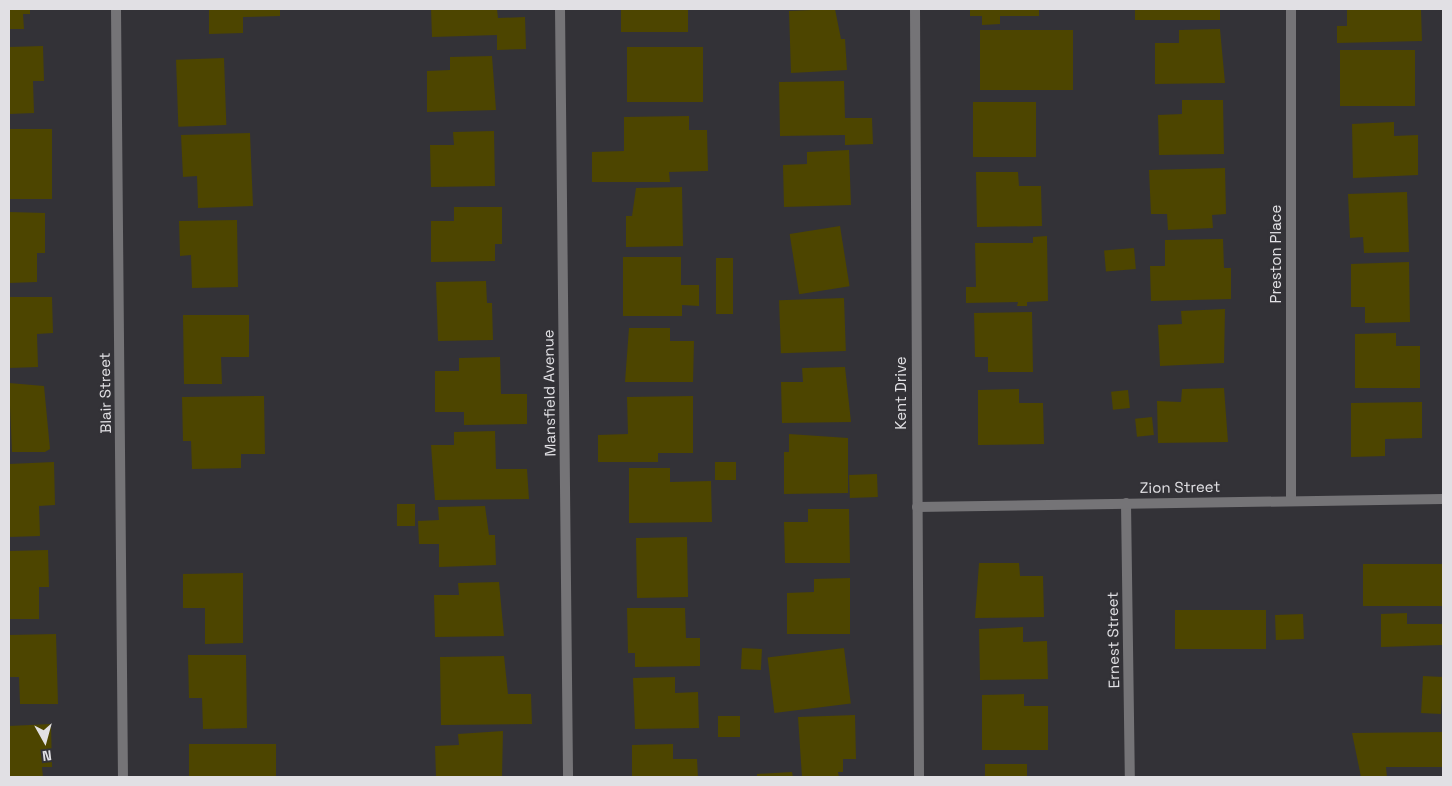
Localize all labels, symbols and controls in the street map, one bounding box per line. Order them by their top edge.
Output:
street label: Preston Place [1267,205,1285,303]
street label: Mansfield Avenue [539,329,559,457]
street label: Blair Street [95,352,115,434]
street label: Kent Drive [892,356,910,430]
street label: Zion Street [1140,477,1220,497]
street label: Ernest Street [1103,592,1123,688]
north arrow [20,716,70,766]
text: N [41,746,53,765]

